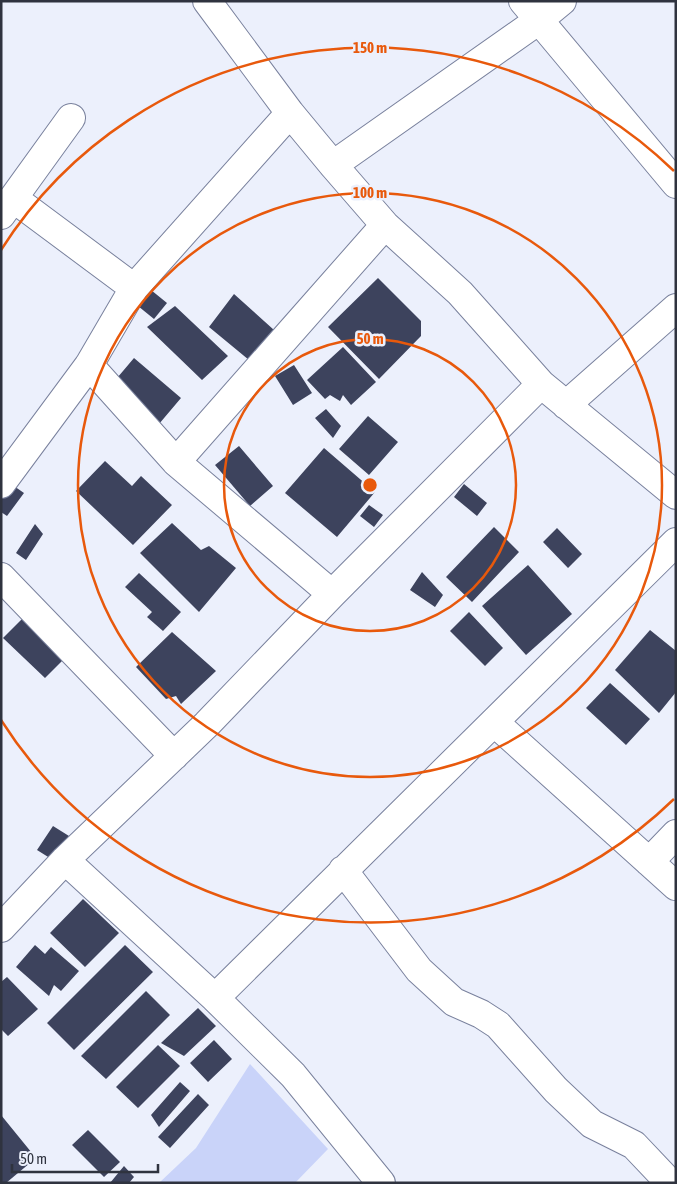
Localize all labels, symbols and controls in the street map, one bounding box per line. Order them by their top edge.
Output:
text: 150 m [353,39,387,56]
text: 100 m [353,184,387,201]
text: 50 m [357,330,384,347]
centre of rings [361,476,379,494]
scale bar [12,1142,159,1174]
text: 50 m [20,1150,47,1167]

